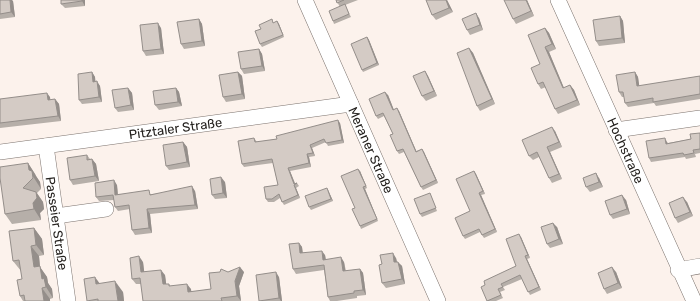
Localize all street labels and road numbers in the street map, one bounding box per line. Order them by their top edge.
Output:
street label: Meraner Straße [346,105,397,195]
street label: Pitztaler Straße [128,114,223,142]
street label: Hochstraße [605,115,647,186]
street label: Passeier Straße [43,175,71,271]

